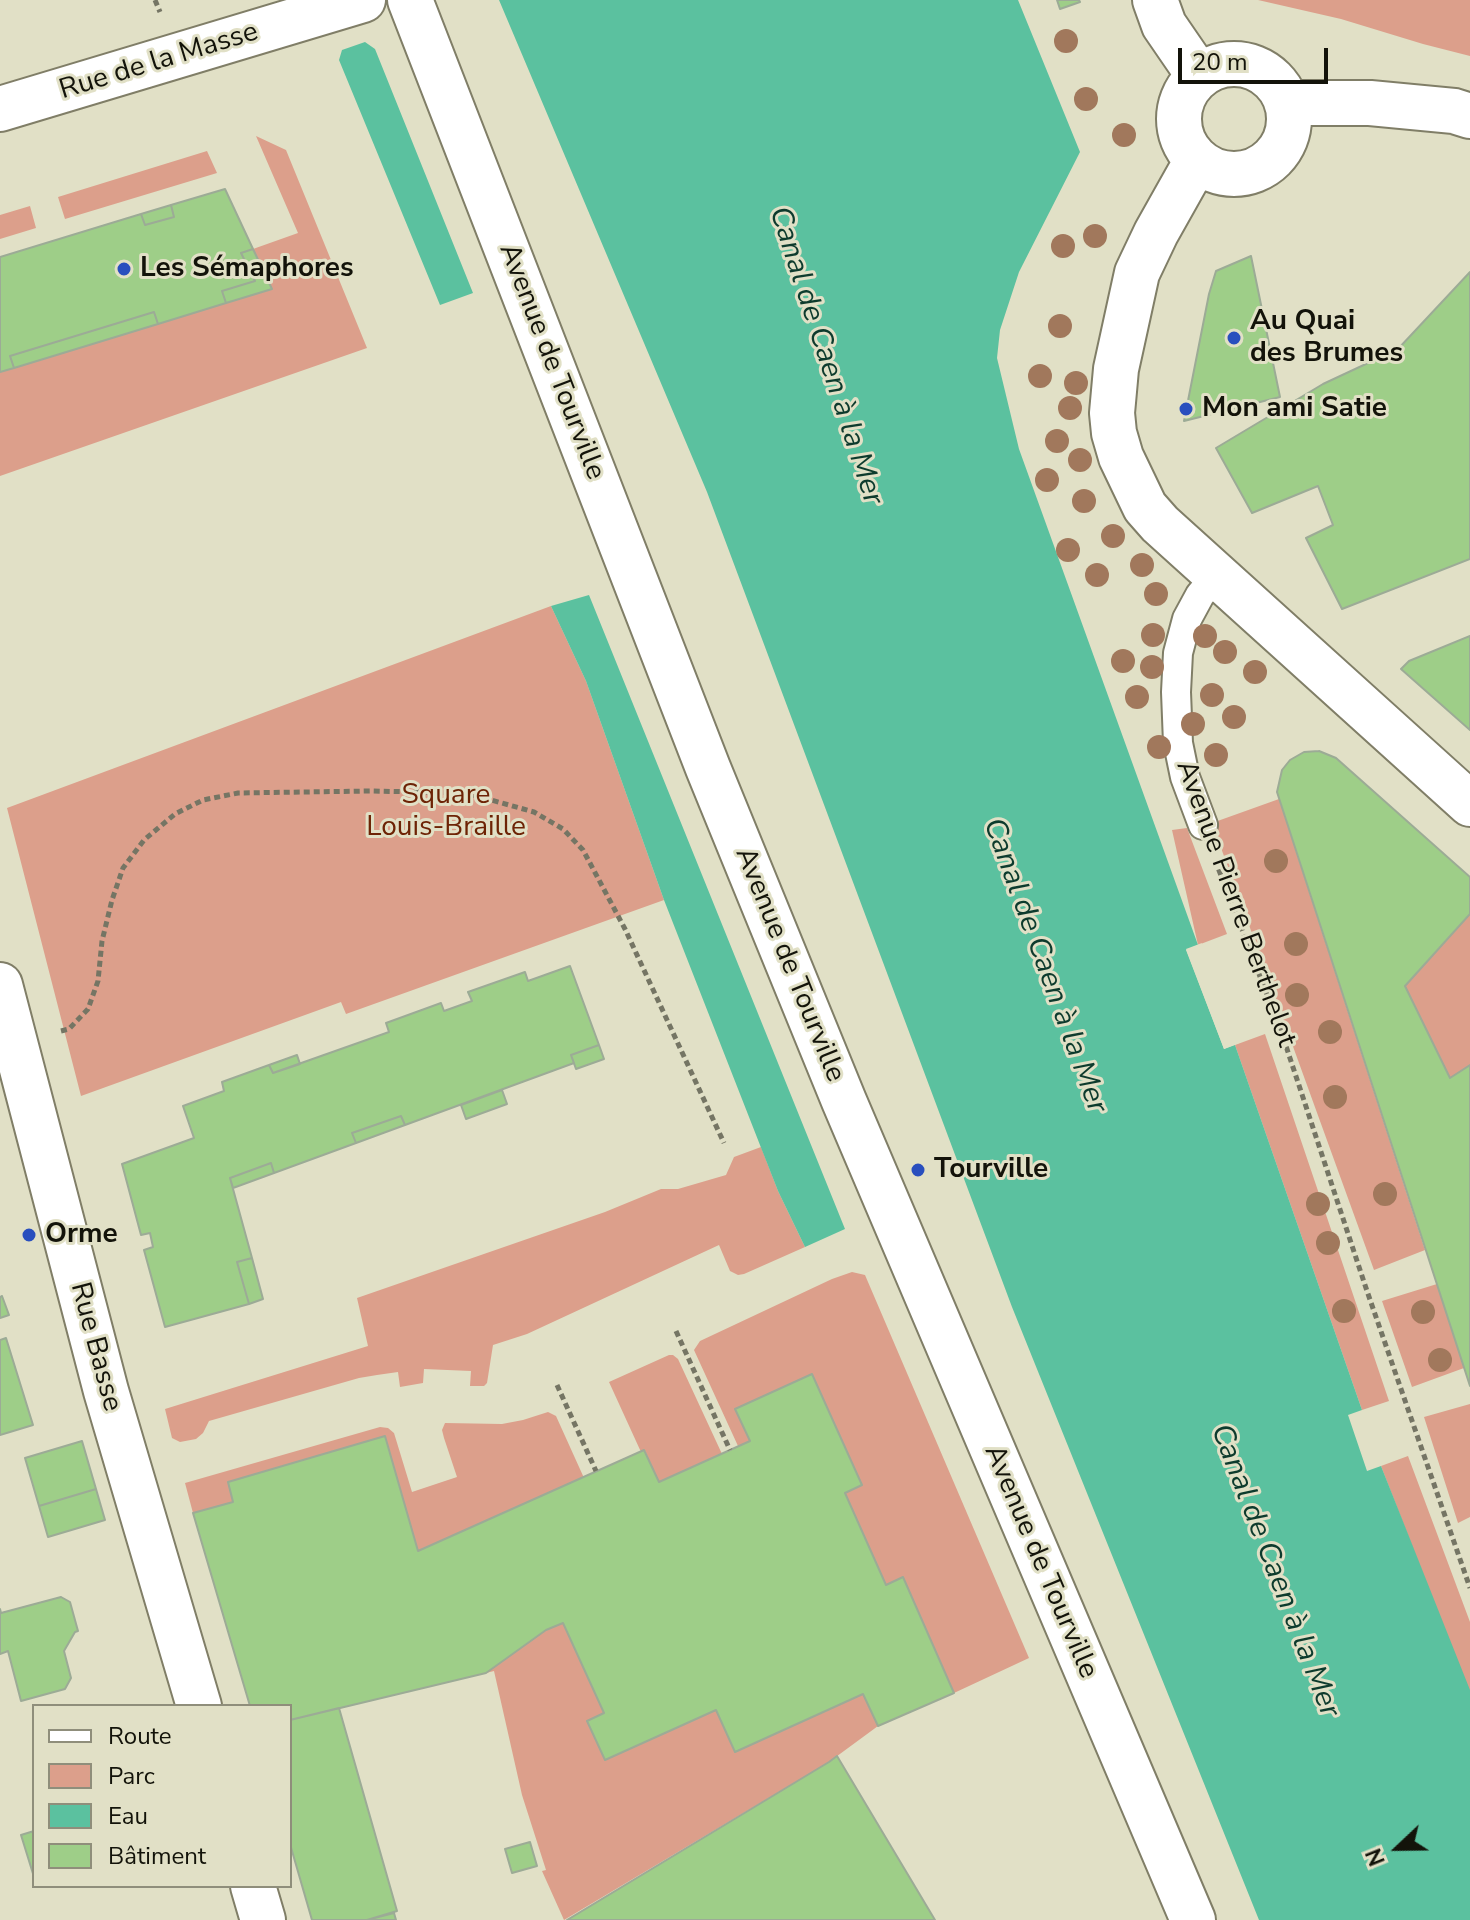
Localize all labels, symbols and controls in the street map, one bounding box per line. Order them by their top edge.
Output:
street label: Rue de la Masse [56,16,262,108]
scale bar [1182,32,1332,82]
text: 20 m [1192,46,1248,78]
water label: Canal de Caen à la Mer [760,203,890,509]
street label: Avenue de Tourville [491,239,611,485]
place label: Les Sémaphores [140,252,354,286]
marker: Les Sémaphores [115,260,133,278]
place label: Au Quai des Brumes [1250,305,1403,371]
marker: Au Quai des Brumes [1225,329,1243,347]
place label: Mon ami Satie [1202,392,1387,426]
marker: Mon ami Satie [1177,400,1195,418]
street label: Avenue Pierre Berthelot [1168,756,1302,1052]
park label: Square Louis-Braille [366,779,526,845]
water label: Canal de Caen à la Mer [974,814,1114,1118]
street label: Avenue de Tourville [727,843,851,1087]
place label: Tourville [934,1153,1048,1187]
marker: Tourville [909,1161,927,1179]
place label: Orme [45,1218,118,1252]
marker: Orme [20,1226,38,1244]
street label: Rue Basse [62,1279,128,1415]
water label: Canal de Caen à la Mer [1201,1419,1347,1723]
street label: Avenue de Tourville [976,1440,1104,1684]
legend [32,1704,292,1888]
text: Route [108,1720,172,1752]
text: Parc [108,1760,155,1792]
text: Eau [108,1800,148,1832]
north arrow [1358,1808,1438,1888]
text: Bâtiment [108,1840,206,1872]
text: N [1359,1844,1393,1870]

